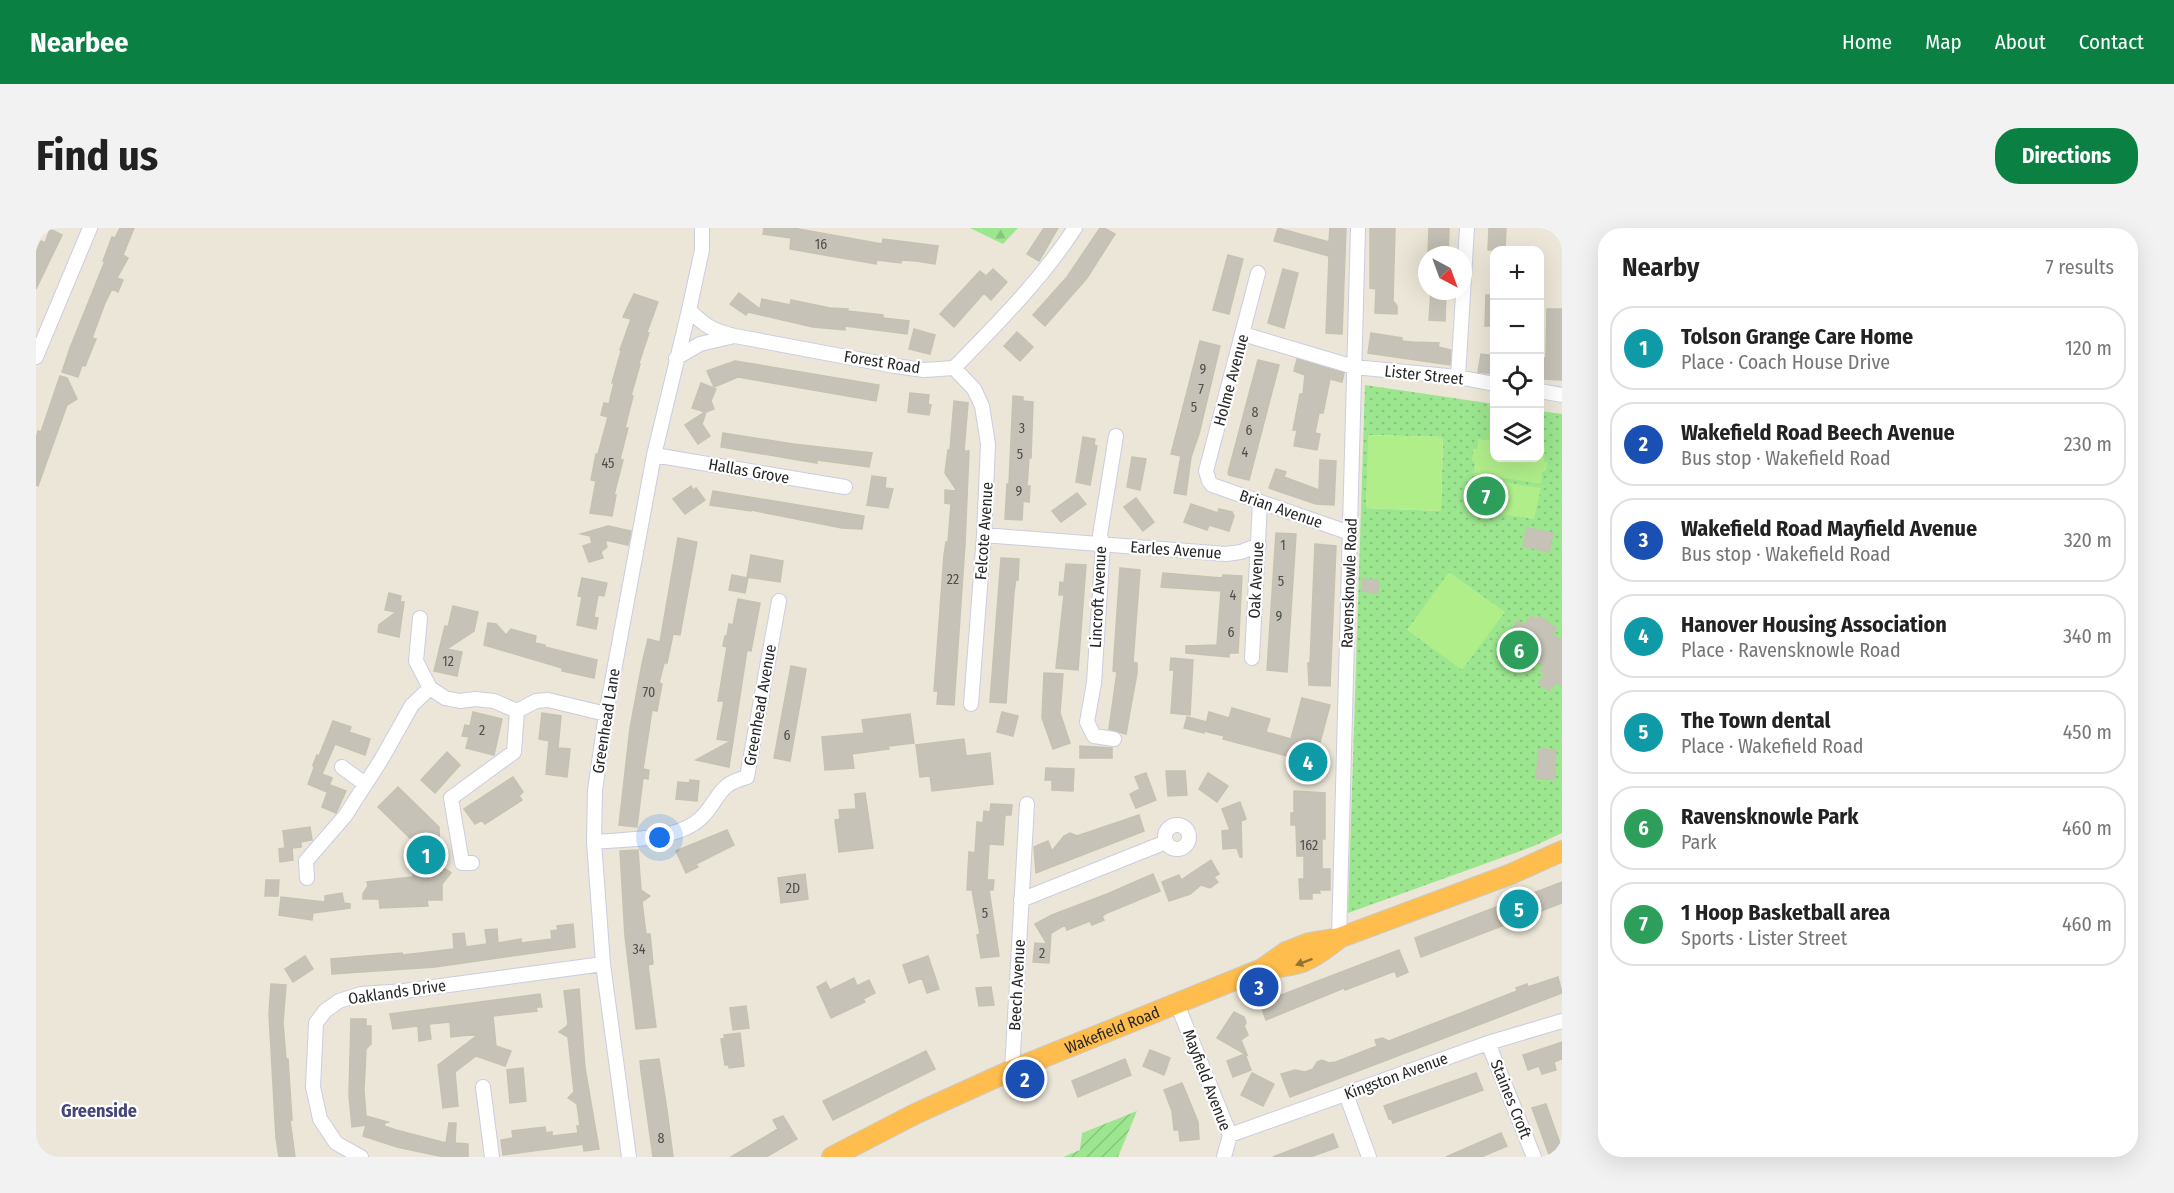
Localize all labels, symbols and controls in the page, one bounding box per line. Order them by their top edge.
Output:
text: Nearbee [30,26,129,59]
text: Home [1842,29,1892,55]
text: Map [1925,29,1962,55]
text: About [1995,29,2046,55]
text: Contact [2079,29,2144,55]
button: Directions [1995,128,2138,184]
text: Find us [36,131,158,181]
house number: 16 [815,236,827,253]
north arrow [1418,246,1472,300]
map controls [1490,246,1544,462]
button: + [1490,246,1544,300]
text: Nearby [1622,252,1699,283]
text: 7 results [2046,255,2114,279]
button: − [1490,300,1544,354]
text: Tolson Grange Care Home [1681,323,1913,350]
street label: Holme Avenue [1210,332,1252,428]
text: 1 [1639,336,1648,360]
text: 120 m [2065,336,2112,360]
street label: Forest Road [843,347,921,377]
text: Place · Coach House Drive [1681,350,1890,374]
button: locate [1490,354,1544,408]
house number: 9 [1200,361,1207,378]
street label: Lister Street [1383,361,1465,389]
house number: 7 [1198,381,1204,398]
house number: 5 [1191,399,1197,416]
house number: 8 [1252,404,1259,421]
button: layers [1490,408,1544,462]
text: Wakefield Road Beech Avenue [1681,419,1955,446]
house number: 3 [1019,420,1025,437]
house number: 6 [1246,422,1253,439]
text: 2 [1639,432,1648,456]
text: 230 m [2064,432,2112,456]
house number: 4 [1242,444,1249,461]
house number: 5 [1017,446,1023,463]
text: Bus stop · Wakefield Road [1681,446,1891,470]
house number: 45 [601,455,615,472]
street label: Hallas Grove [707,455,791,487]
pin: 7 [1466,474,1506,518]
street label: Felcote Avenue [971,481,997,581]
house number: 9 [1016,483,1023,500]
street label: Brian Avenue [1237,486,1325,532]
text: Wakefield Road Mayfield Avenue [1681,515,1977,542]
street label: Ravensknowle Road [1337,518,1361,648]
text: 3 [1639,528,1648,552]
text: 320 m [2064,528,2112,552]
street label: Earles Avenue [1130,537,1222,563]
house number: 1 [1280,537,1286,554]
street label: Oak Avenue [1244,541,1268,619]
text: Bus stop · Wakefield Road [1681,542,1891,566]
street label: Lincroft Avenue [1086,546,1110,648]
house number: 22 [947,571,959,588]
house number: 5 [1278,573,1284,590]
house number: 4 [1230,587,1237,604]
house number: 9 [1276,608,1283,625]
text: Hanover Housing Association [1681,611,1947,638]
house number: 6 [1228,624,1235,641]
text: 4 [1638,624,1649,648]
text: 340 m [2063,624,2112,648]
pin: 6 [1500,628,1538,672]
text: Place · Ravensknowle Road [1681,638,1901,662]
street label: Greenhead Avenue [740,643,780,767]
house number: 12 [442,653,454,670]
street label: Greenhead Lane [588,667,624,775]
house number: 70 [643,684,655,701]
text: The Town dental [1681,707,1831,734]
text: 5 [1639,720,1648,744]
text: 450 m [2063,720,2112,744]
house number: 2 [479,722,485,739]
house number: 6 [784,727,791,744]
text: Place · Wakefield Road [1681,734,1864,758]
pin: 4 [1288,740,1328,784]
text: Ravensknowle Park [1681,803,1859,830]
text: 6 [1638,816,1649,840]
text: 460 m [2062,816,2112,840]
your location [645,823,674,852]
text: Park [1681,830,1717,854]
pin: 1 [406,832,446,878]
house number: 162 [1300,837,1318,854]
house number: 2D [786,880,800,897]
pin: 5 [1500,886,1538,932]
text: 1 Hoop Basketball area [1681,899,1890,926]
house number: 5 [982,905,988,922]
text: 7 [1639,912,1648,936]
text: 460 m [2062,912,2112,936]
text: Sports · Lister Street [1681,926,1847,950]
street label: Beech Avenue [1005,939,1029,1031]
house number: 34 [632,941,646,958]
house number: 2 [1039,945,1045,962]
one-way arrow [1295,957,1313,967]
pin: 3 [1240,964,1278,1010]
street label: Oaklands Drive [347,976,447,1008]
street label: Wakefield Road [1062,1002,1162,1057]
street label: Mayfield Avenue [1179,1027,1235,1133]
street label: Kingston Avenue [1342,1048,1450,1104]
pin: 2 [1006,1056,1044,1102]
street label: Staines Croft [1487,1057,1536,1142]
district label: Greenside [61,1100,137,1122]
house number: 8 [658,1130,665,1147]

